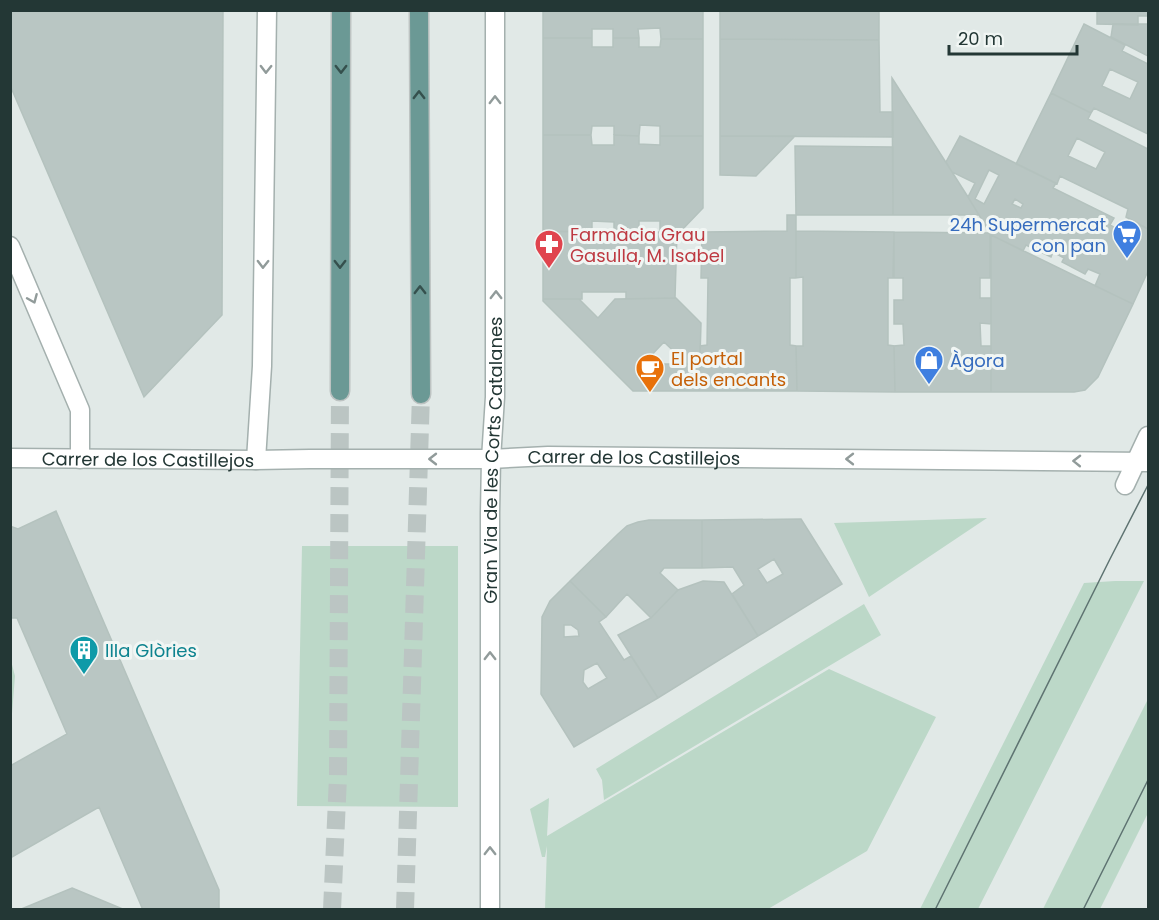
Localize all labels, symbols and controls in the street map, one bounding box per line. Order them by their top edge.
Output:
scale bar [949,18,1076,56]
text: 20 m [958,26,1003,51]
one-way arrow [260,64,272,73]
one-way arrow [335,64,347,73]
one-way arrow [413,90,426,99]
one-way arrow [489,96,501,105]
place label: 24h Supermercat con pan [950,212,1106,258]
supermarket icon: 24h Supermercat con pan [1111,218,1143,260]
place label: Farmàcia Grau Gasulla, M. Isabel [570,222,724,268]
pharmacy icon: Farmàcia Grau Gasulla, M. Isabel [533,228,565,270]
one-way arrow [257,259,269,268]
one-way arrow [334,259,346,268]
one-way arrow [414,285,426,294]
one-way arrow [490,291,502,300]
one-way arrow [26,293,38,304]
street label: Gran Via de les Corts Catalanes [478,316,508,604]
shop icon: Àgora [913,344,945,386]
place label: El portal dels encants [671,346,786,392]
place label: Àgora [950,348,1005,373]
cafe icon: El portal dels encants [634,352,666,394]
street label: Carrer de los Castillejos [527,443,740,470]
street label: Carrer de los Castillejos [42,446,254,472]
one-way arrow [428,453,437,465]
one-way arrow [846,453,855,466]
one-way arrow [1073,455,1082,467]
building icon: Illa Glòries [68,634,100,676]
place label: Illa Glòries [105,638,197,663]
one-way arrow [484,652,496,661]
one-way arrow [484,847,496,856]

